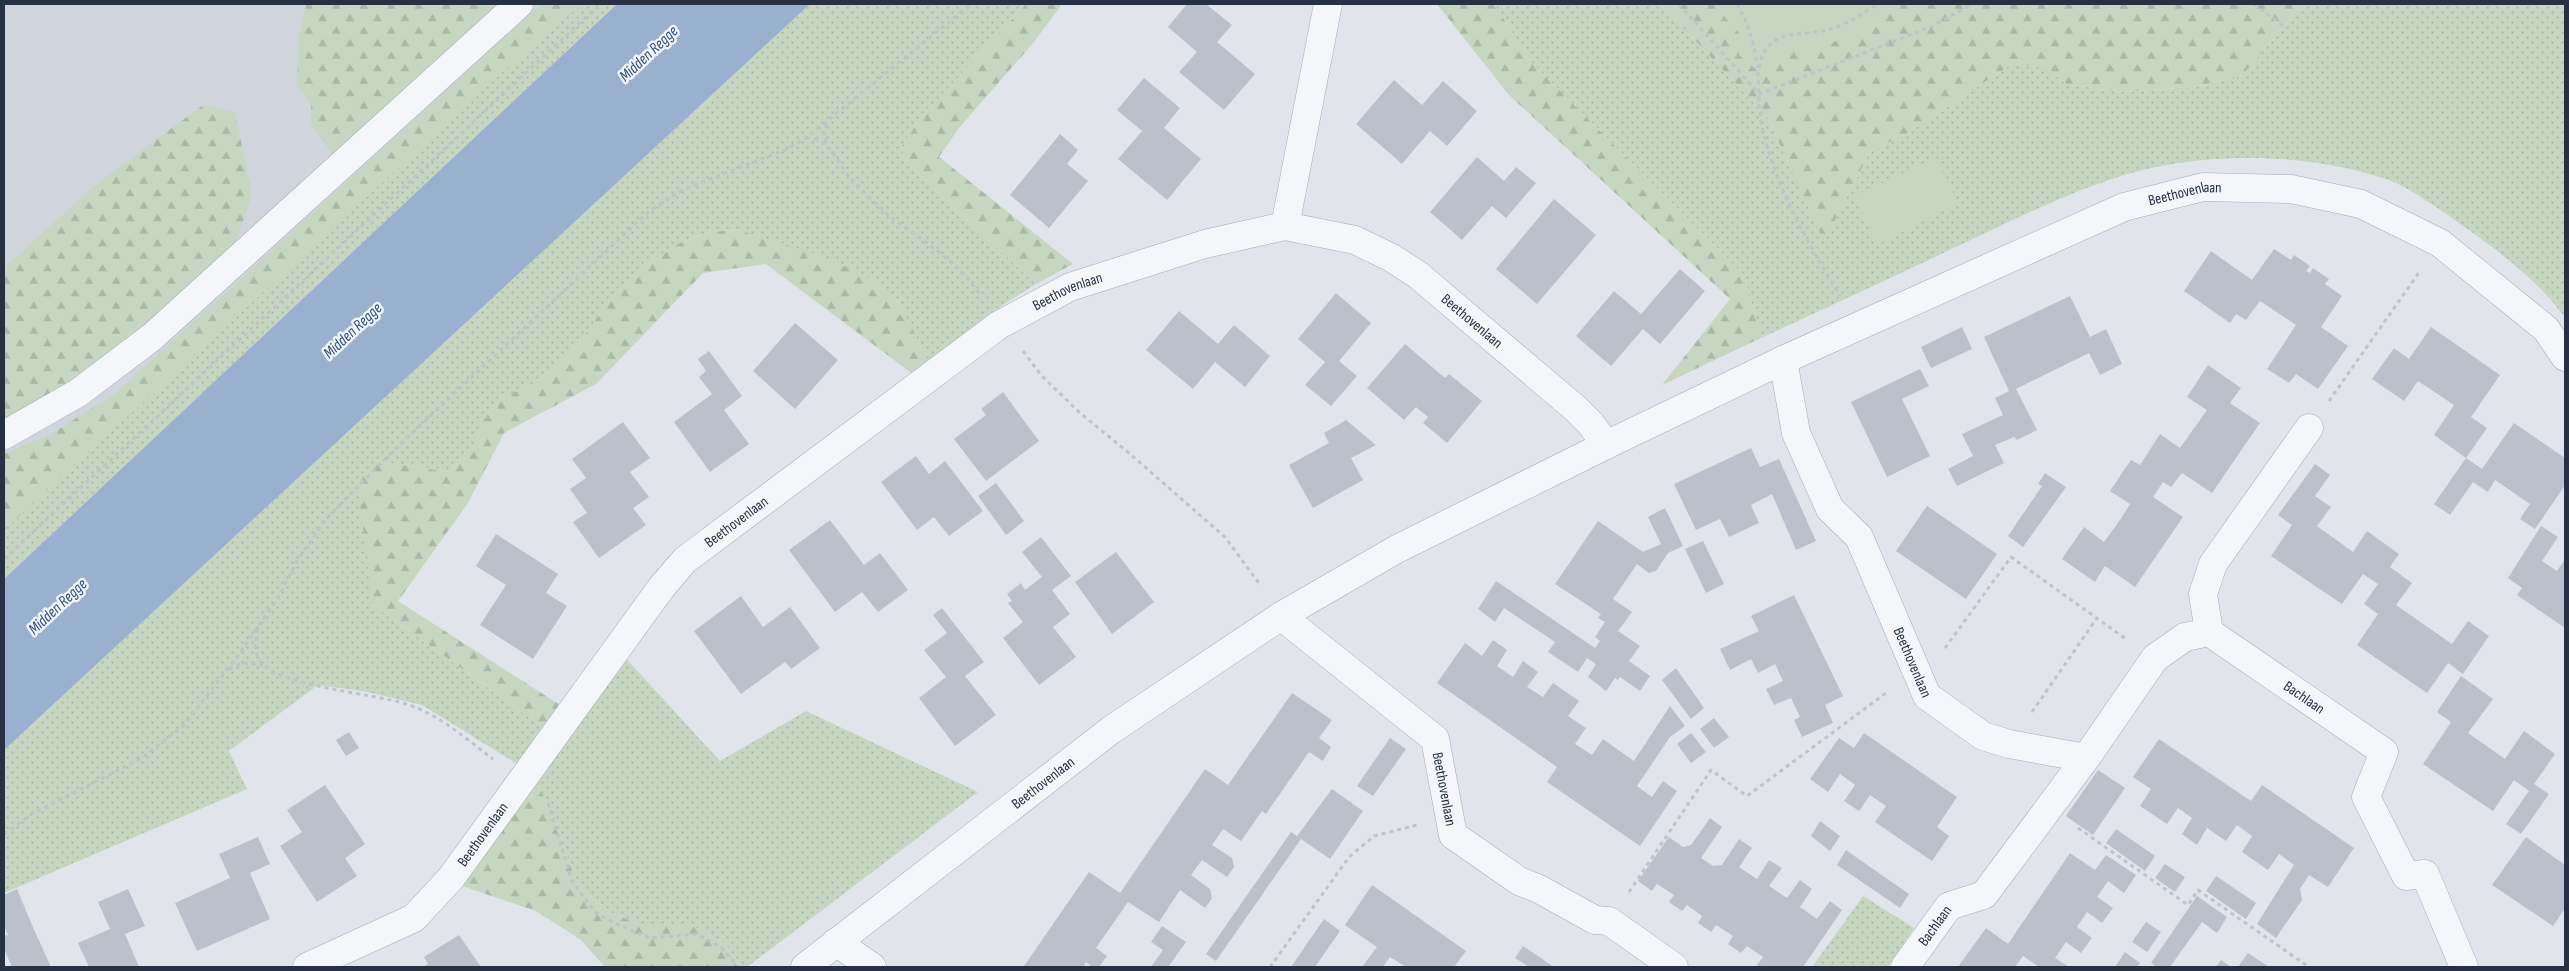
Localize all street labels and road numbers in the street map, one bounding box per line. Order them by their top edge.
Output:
street label: Beethovenlaan [2146,178,2222,210]
street label: Beethovenlaan [1029,268,1105,315]
street label: Beethovenlaan [1437,289,1507,352]
street label: Beethovenlaan [701,492,772,552]
street label: Beethovenlaan [1889,624,1936,700]
street label: Bachlaan [2280,677,2328,718]
street label: Beethovenlaan [1428,751,1461,828]
street label: Beethovenlaan [1008,752,1078,813]
street label: Beethovenlaan [453,799,512,870]
street label: Bachlaan [1914,902,1956,950]

